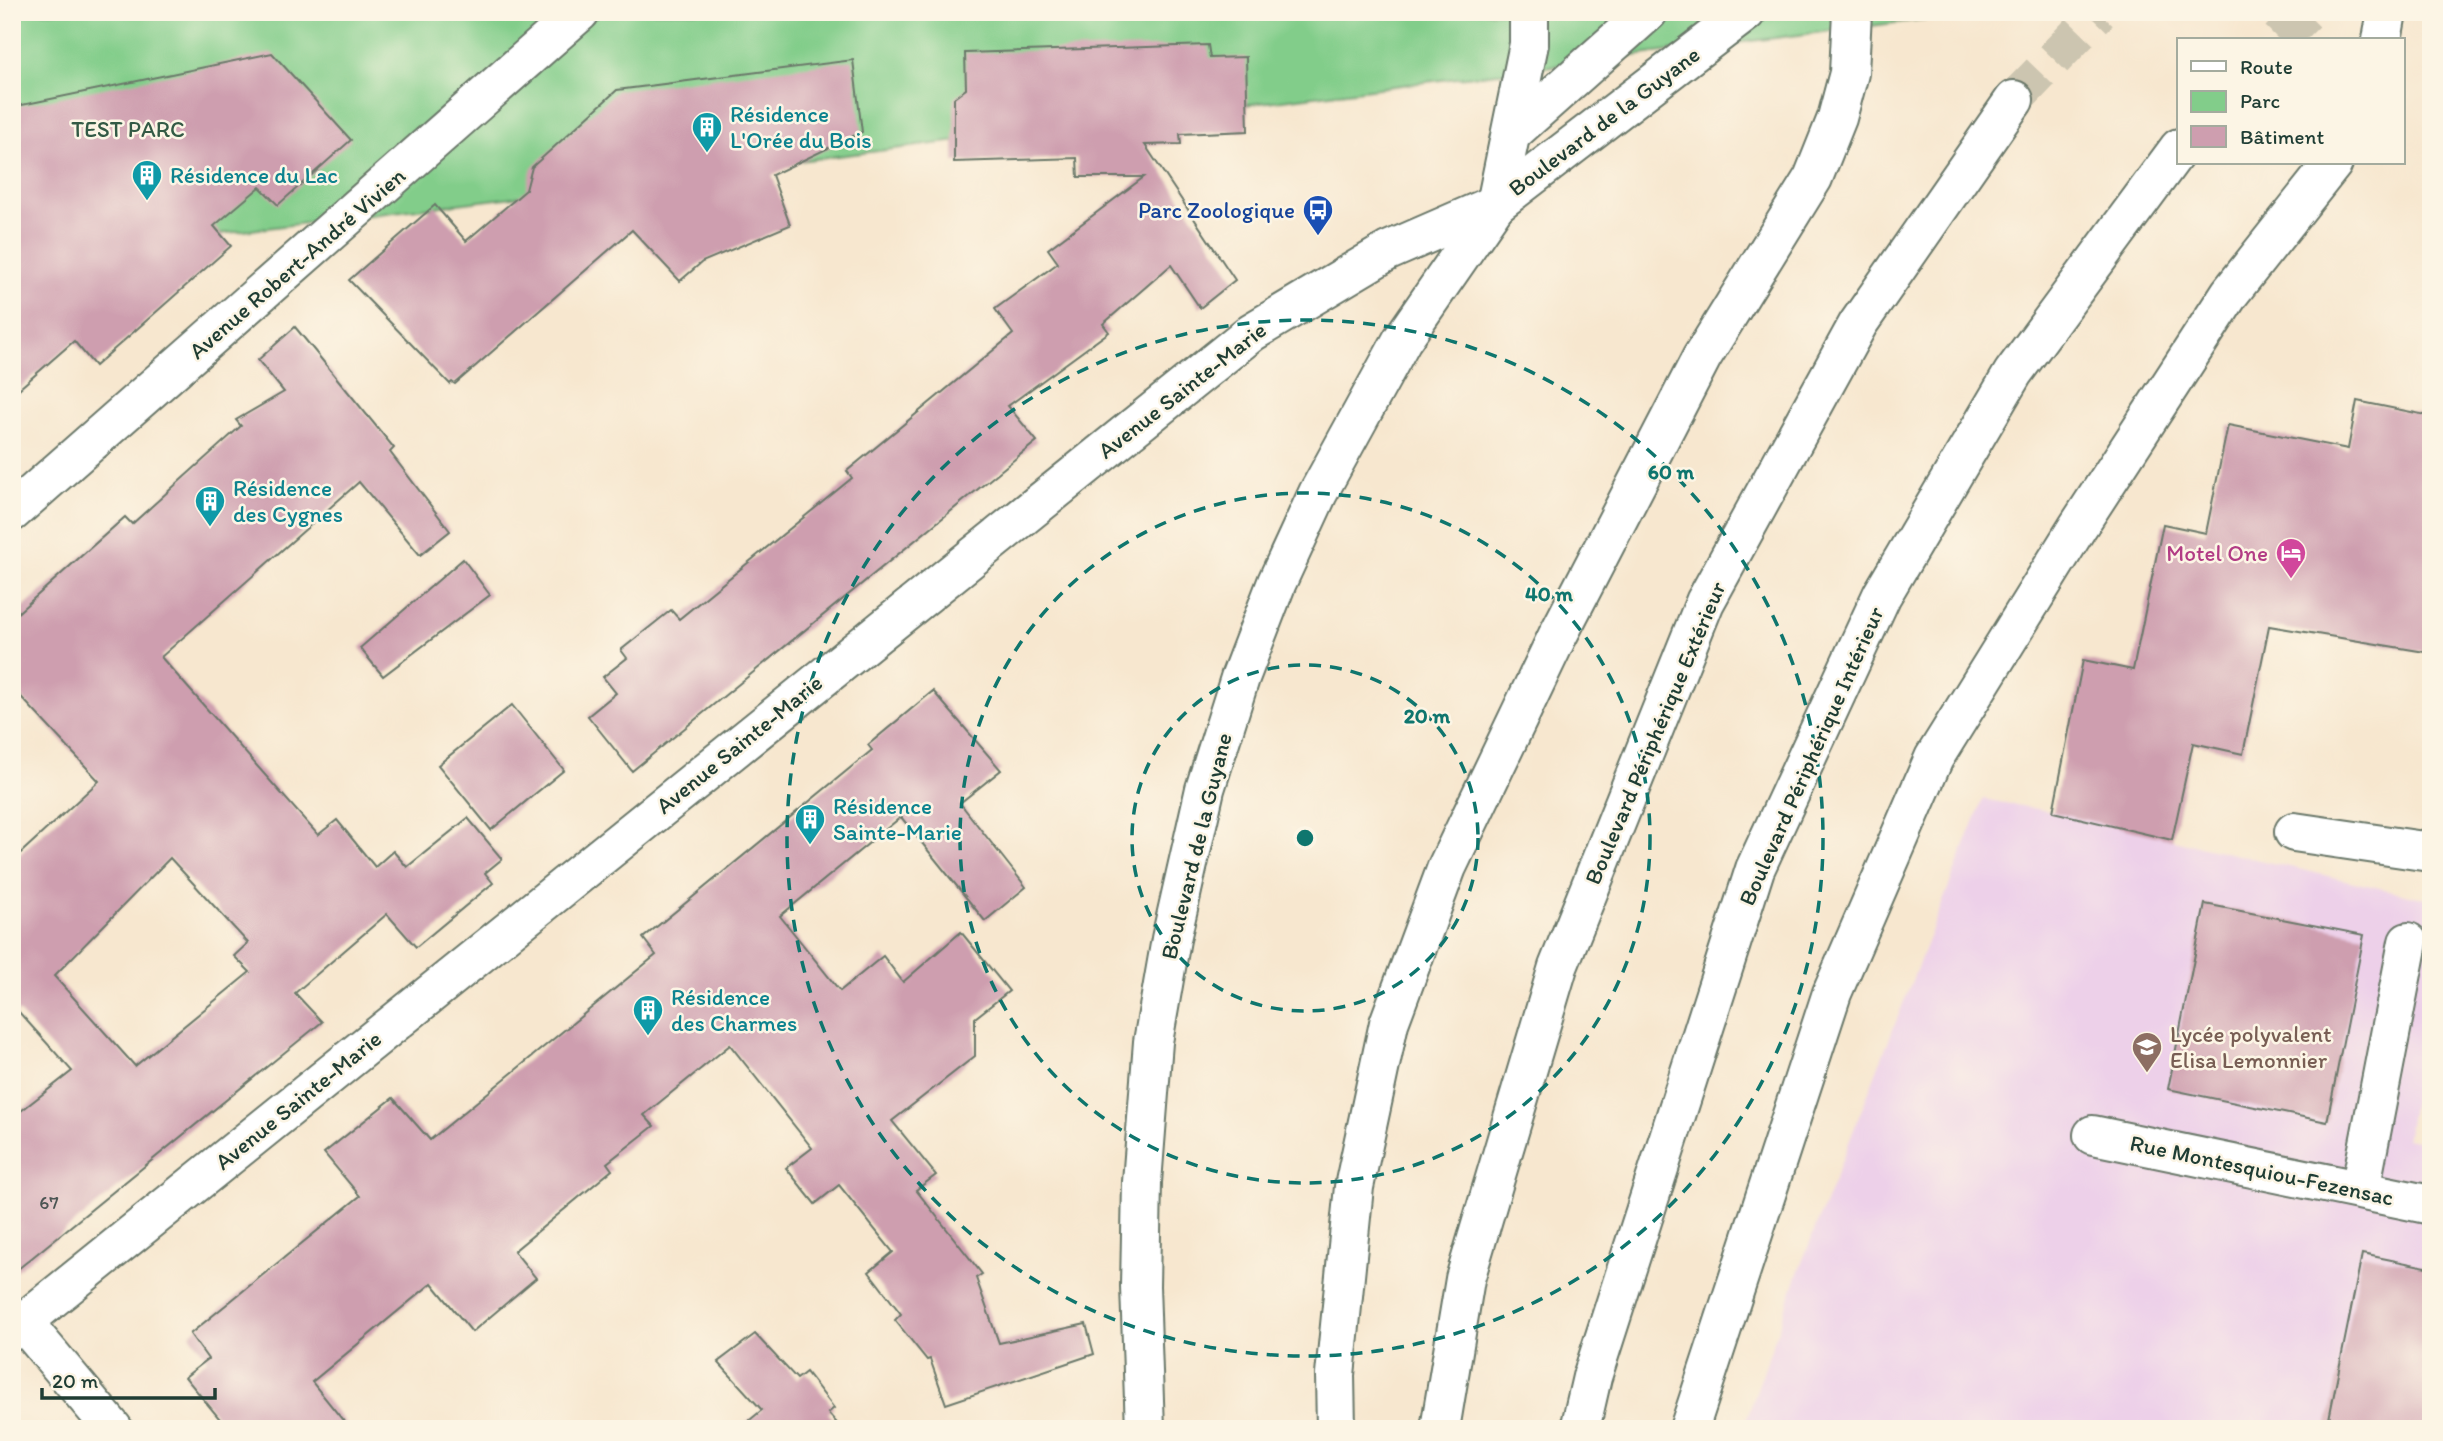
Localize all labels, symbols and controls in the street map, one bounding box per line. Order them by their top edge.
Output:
legend [2177,38,2404,164]
street label: Boulevard de la Guyane [1503,40,1705,202]
text: Route [2240,54,2293,79]
text: Parc [2240,88,2280,113]
place label: Résidence L'Orée du Bois [730,100,872,154]
building icon: Résidence L'Orée du Bois [690,110,724,154]
park label: TEST PARC [71,115,185,143]
text: Bâtiment [2240,124,2324,149]
building icon: Résidence du Lac [130,158,164,202]
place label: Résidence du Lac [170,161,338,189]
street label: Avenue Robert-André Vivien [183,161,411,365]
bus stop icon: Parc Zoologique [1301,193,1335,237]
place label: Parc Zoologique [1138,196,1295,224]
street label: Avenue Sainte-Marie [1092,316,1272,464]
text: 60 m [1648,459,1695,484]
place label: Résidence des Cygnes [233,474,343,528]
building icon: Résidence des Cygnes [193,484,227,528]
hotel icon: Motel One [2274,536,2308,580]
place label: Motel One [2166,539,2268,567]
street label: Boulevard Périphérique Extérieur [1578,577,1732,889]
text: 40 m [1525,581,1573,606]
street label: Boulevard Périphérique Intérieur [1732,602,1890,910]
street label: Avenue Sainte-Marie [650,668,828,820]
text: 20 m [1404,703,1451,728]
street label: Boulevard de la Guyane [1154,730,1238,962]
place label: Résidence Sainte-Marie [833,792,962,846]
building icon: Résidence Sainte-Marie [793,802,827,846]
centre of rings [1293,826,1317,850]
place label: Résidence des Charmes [671,983,797,1037]
building icon: Résidence des Charmes [631,993,665,1037]
place label: Lycée polyvalent Elisa Lemonnier [2170,1020,2332,1074]
street label: Avenue Sainte-Marie [209,1024,387,1176]
school or university icon: Lycée polyvalent Elisa Lemonnier [2130,1030,2164,1074]
street label: Rue Montesquiou-Fezensac [2128,1128,2397,1212]
house number: 67 [39,1191,59,1214]
scale bar [42,1357,215,1401]
text: 20 m [52,1368,99,1393]

